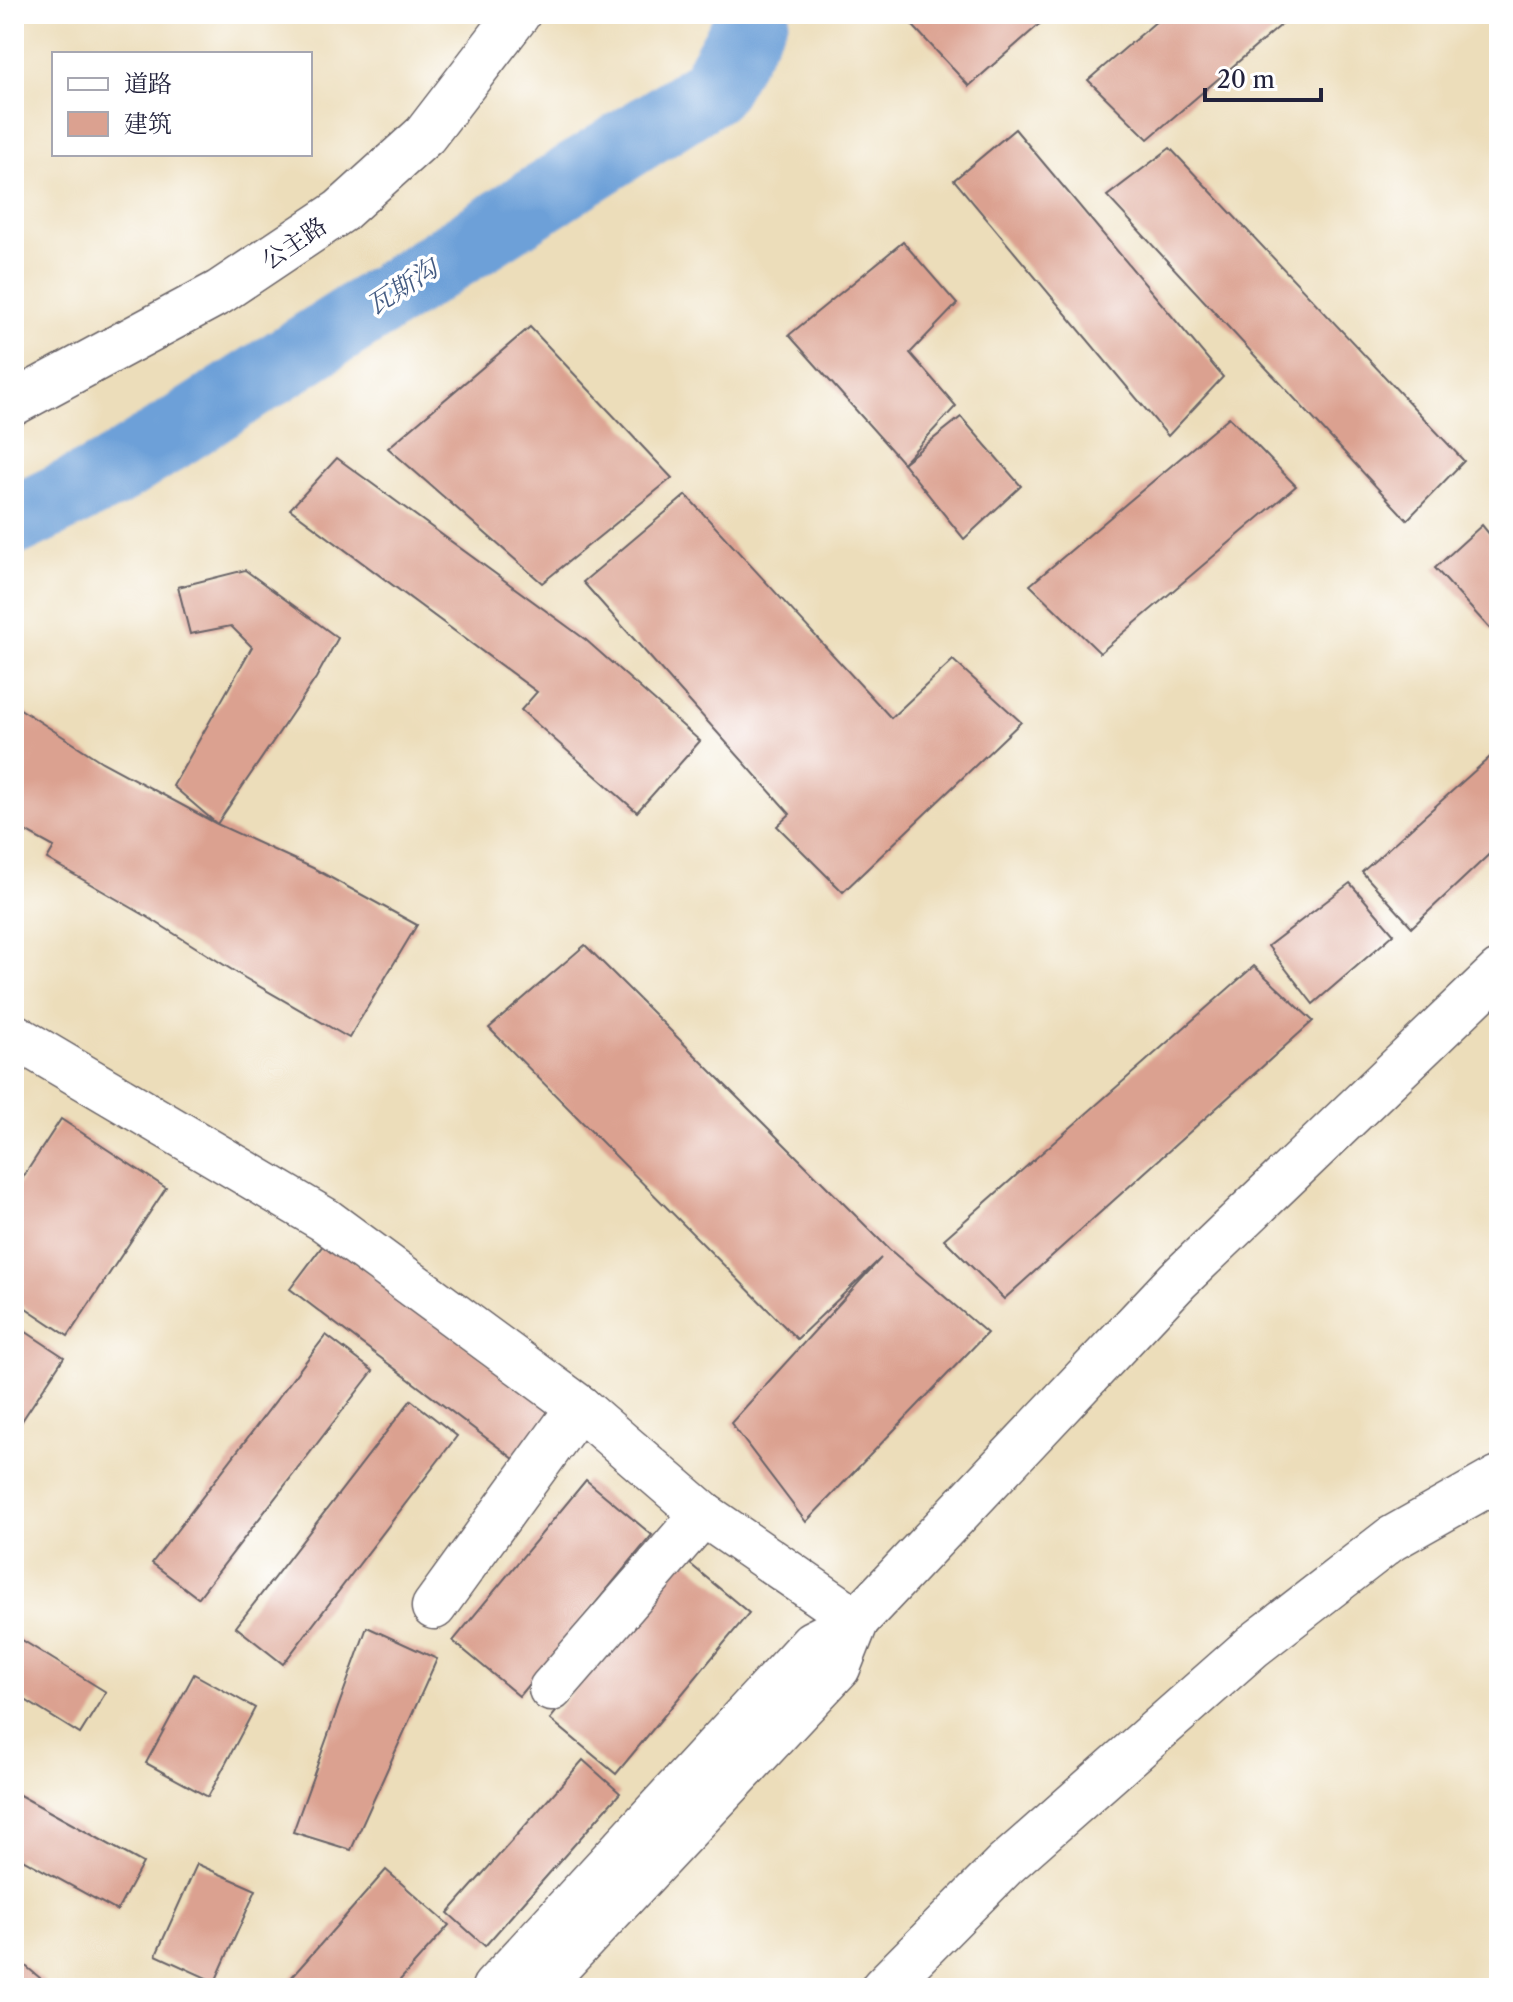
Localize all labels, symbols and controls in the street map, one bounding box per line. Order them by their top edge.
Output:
legend [52,52,312,156]
scale bar [1205,52,1321,102]
text: 20 m [1217,65,1275,94]
text: 道路 [124,69,172,98]
text: 建筑 [124,109,172,138]
street label: 公主路 [256,211,332,275]
water label: 瓦斯沟 [361,250,447,322]

